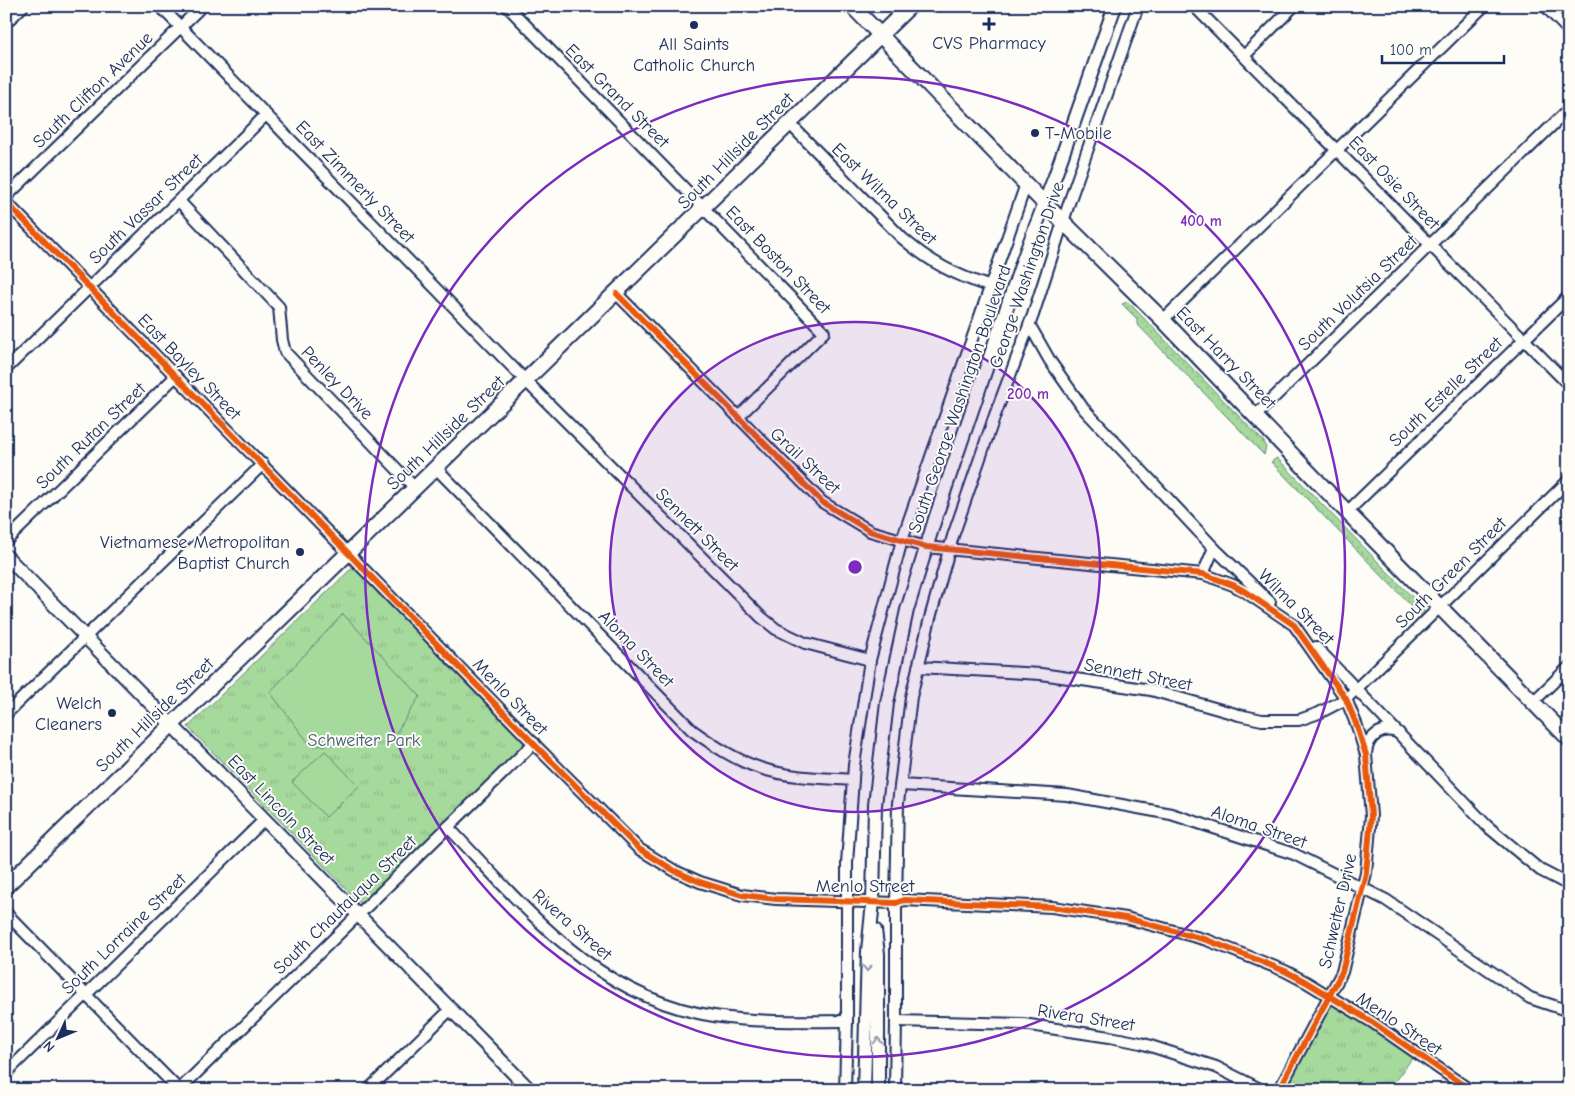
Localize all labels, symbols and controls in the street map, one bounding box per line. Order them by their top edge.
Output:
marker: CVS Pharmacy [983,18,995,30]
marker: All Saints Catholic Church [688,19,700,31]
street label: South Clifton Avenue [29,27,157,153]
scale bar [1382,32,1505,64]
place label: CVS Pharmacy [932,33,1047,54]
place label: All Saints Catholic Church [633,34,755,76]
street label: East Grand Street [561,40,674,153]
text: 100 m [1390,41,1432,59]
street label: South Hillside Street [674,88,799,213]
street label: East Zimmerly Street [291,116,420,248]
place label: T-Mobile [1045,123,1112,144]
marker: T-Mobile [1029,127,1041,139]
street label: East Osie Street [1344,132,1445,235]
street label: East Wilma Street [827,139,941,250]
street label: South Vassar Street [85,149,208,269]
street label: George Washington Drive [985,179,1069,371]
street label: East Boston Street [721,202,835,319]
text: 400 m [1180,212,1222,230]
street label: South Volutsia Street [1294,230,1423,355]
street label: South George Washington Boulevard [904,262,1016,536]
street label: East Harry Street [1172,302,1281,414]
street label: East Bayley Street [133,310,246,425]
street label: South Estelle Street [1385,332,1508,451]
street label: Penley Drive [297,342,377,424]
street label: South Hillside Street [383,371,510,495]
street label: South Rutan Street [32,378,151,494]
text: 200 m [1007,385,1049,403]
street label: Grail Street [766,423,845,499]
street label: Sennett Street [651,484,744,577]
street label: South Green Street [1391,513,1511,633]
place label: Vietnamese Metropolitan Baptist Church [100,532,290,574]
marker: Vietnamese Metropolitan Baptist Church [294,546,306,558]
centre of rings [846,558,864,576]
street label: Wilma Street [1254,565,1339,650]
street label: Aloma Street [594,606,679,693]
street label: South Hillside Street [92,653,219,777]
street label: Menlo Street [468,654,552,740]
street label: Sennett Street [1082,654,1194,696]
place label: Welch Cleaners [35,693,102,735]
marker: Welch Cleaners [106,707,118,719]
park label: Schweiter Park [307,730,421,751]
street label: East Lincoln Street [223,751,340,870]
street label: Aloma Street [1209,801,1310,853]
street label: South Chautauqua Street [269,831,421,979]
street label: Schweiter Drive [1315,851,1361,971]
street label: South Lorraine Street [57,869,191,999]
street label: Menlo Street [816,876,915,897]
street label: Rivera Street [528,885,617,966]
one-way arrow [862,964,873,972]
street label: Menlo Street [1352,988,1446,1061]
street label: Rivera Street [1036,1000,1137,1036]
north arrow [32,1014,82,1064]
text: N [40,1037,58,1056]
one-way arrow [873,1037,883,1044]

